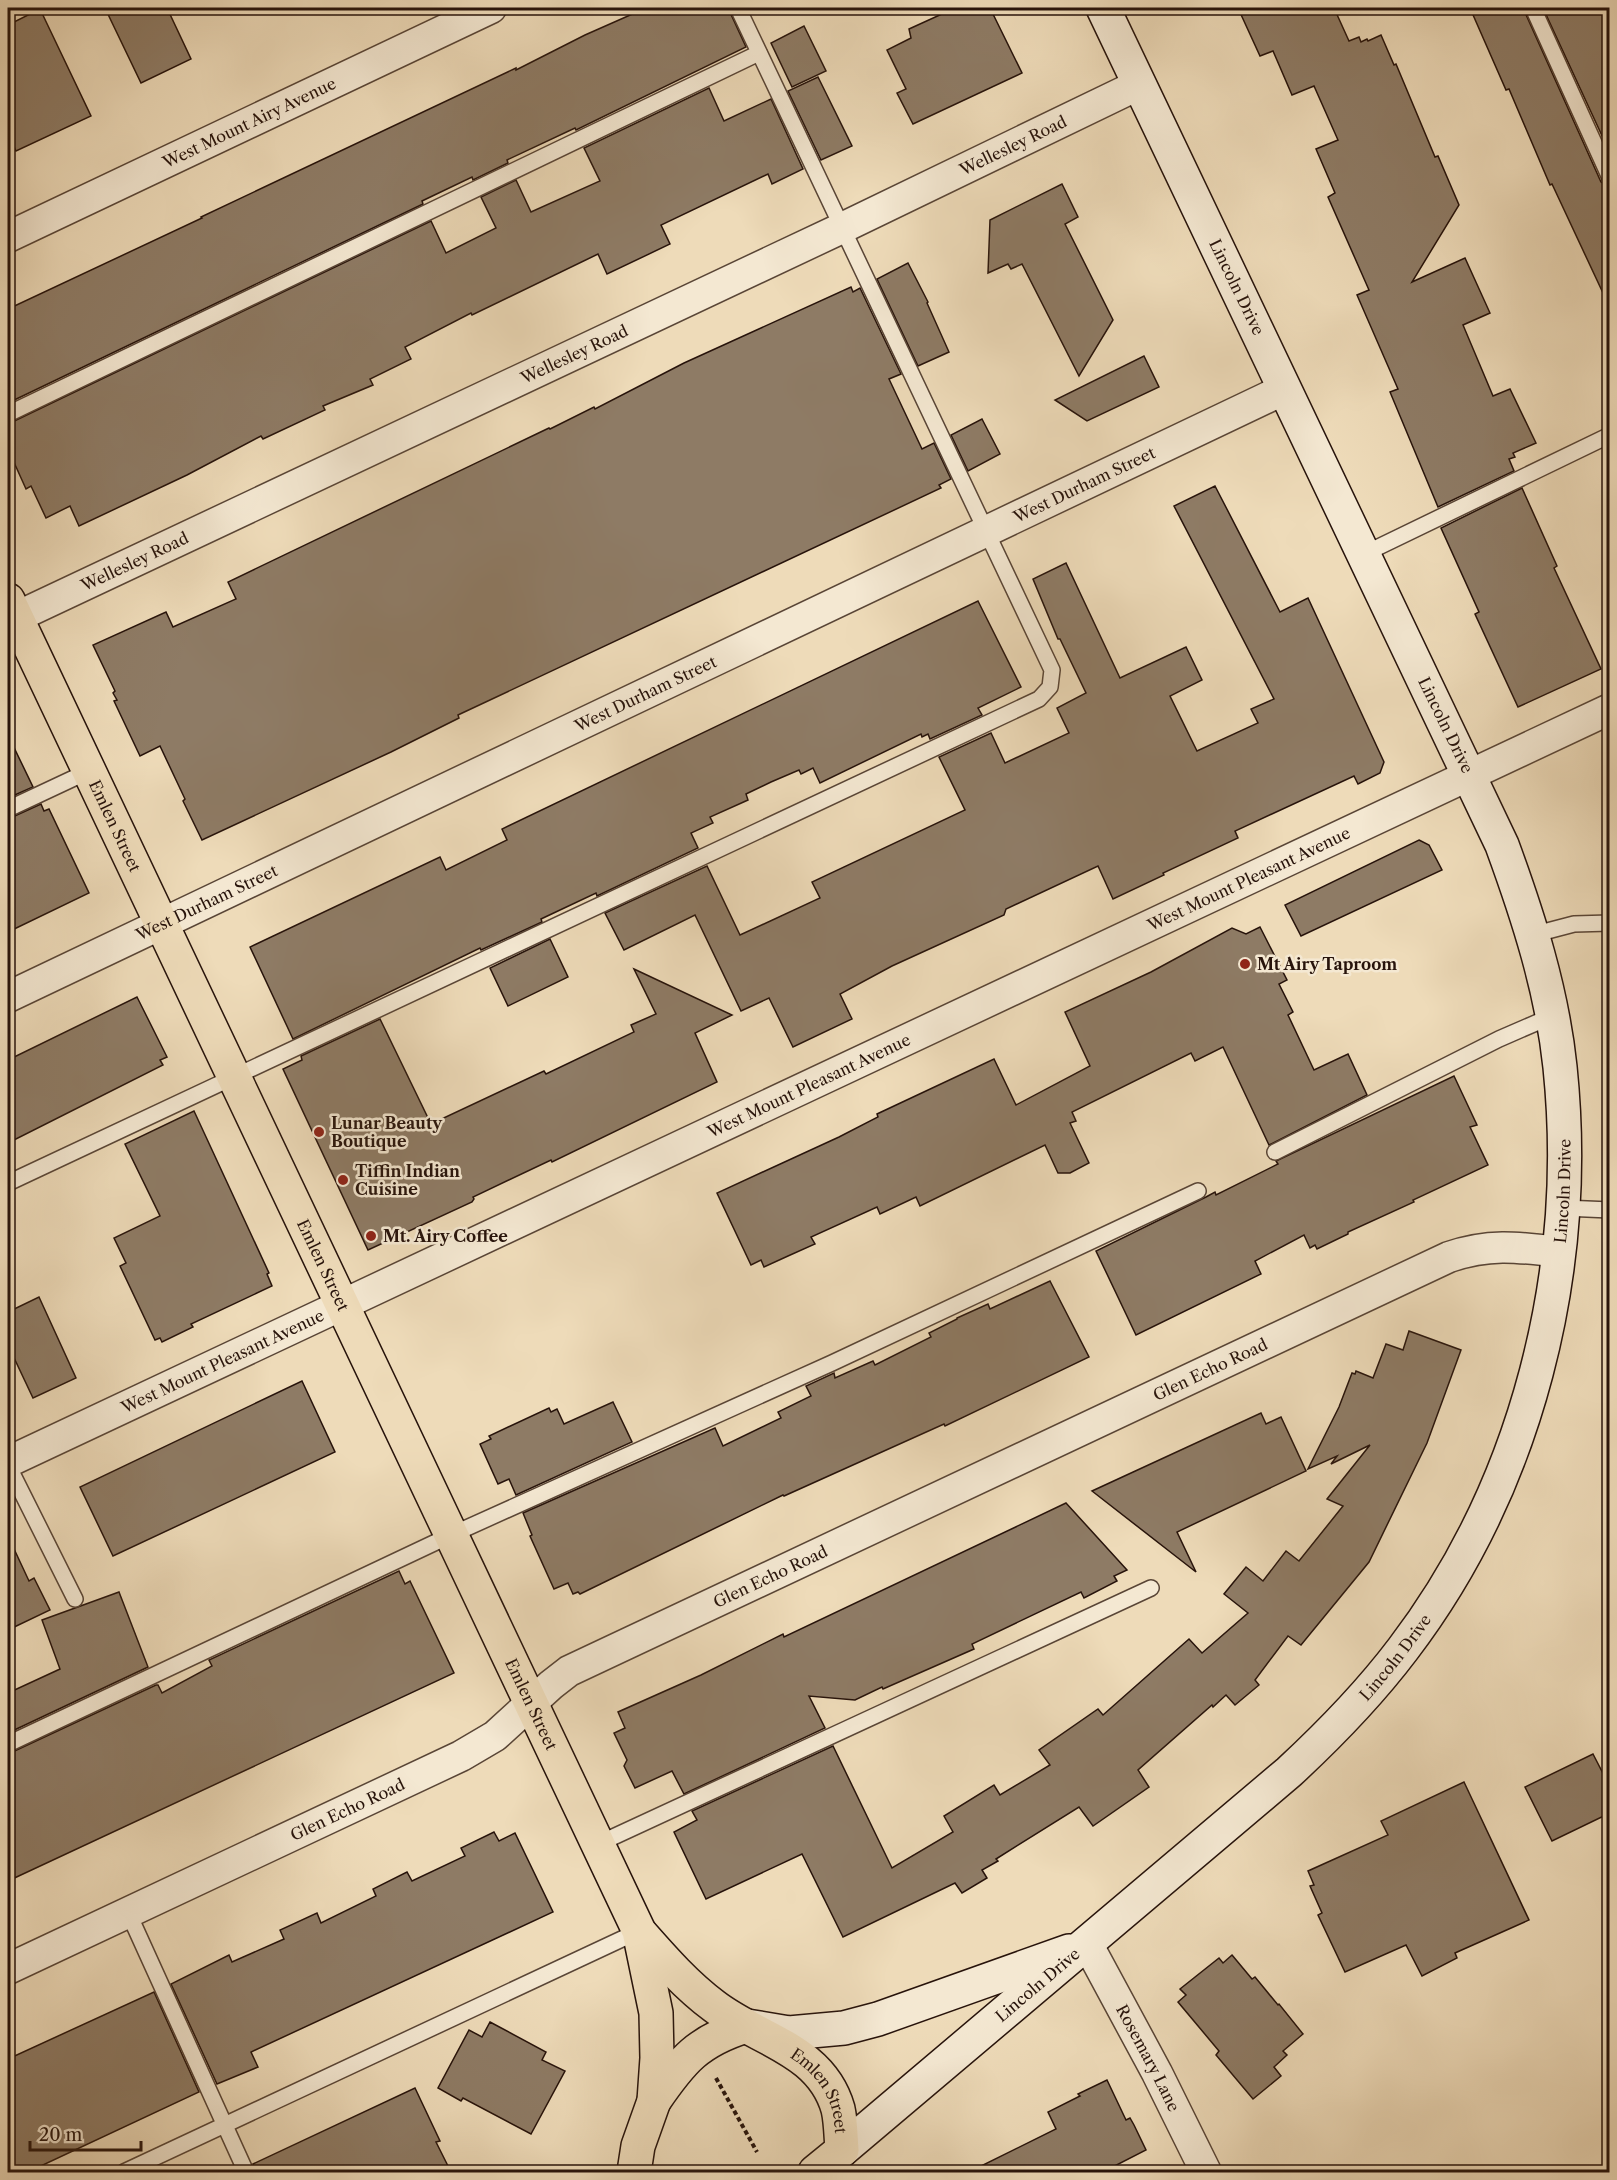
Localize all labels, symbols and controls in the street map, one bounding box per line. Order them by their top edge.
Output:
street label: West Mount Airy Avenue [159,73,339,173]
street label: Wellesley Road [956,111,1070,180]
street label: Lincoln Drive [1205,236,1269,338]
street label: Wellesley Road [517,320,631,388]
street label: West Durham Street [1009,442,1159,527]
street label: Wellesley Road [77,527,192,596]
street label: West Durham Street [570,651,720,736]
street label: Lincoln Drive [1414,674,1478,776]
street label: Emlen Street [85,777,146,875]
street label: West Mount Pleasant Avenue [1143,823,1353,935]
street label: West Durham Street [132,860,281,945]
place label: Mt Airy Taproom [1257,954,1397,974]
marker: Mt Airy Taproom [1238,957,1252,971]
street label: West Mount Pleasant Avenue [703,1029,914,1142]
place label: Lunar Beauty Boutique [331,1113,443,1151]
marker: Lunar Beauty Boutique [312,1125,326,1139]
street label: Lincoln Drive [1550,1139,1574,1244]
place label: Tiffin Indian Cuisine [355,1161,460,1199]
marker: Tiffin Indian Cuisine [336,1173,350,1187]
street label: Emlen Street [293,1216,354,1315]
place label: Mt. Airy Coffee [383,1226,508,1246]
marker: Mt. Airy Coffee [364,1229,378,1243]
street label: West Mount Pleasant Avenue [117,1305,327,1418]
street label: Glen Echo Road [1150,1334,1271,1405]
street label: Glen Echo Road [710,1541,831,1612]
street label: Lincoln Drive [1355,1610,1435,1705]
street label: Emlen Street [501,1655,562,1754]
street label: Glen Echo Road [287,1774,408,1845]
street label: Lincoln Drive [991,1943,1084,2026]
street label: Rosemary Lane [1112,2001,1184,2115]
street label: Emlen Street [787,2044,851,2134]
scale bar [30,2114,141,2152]
text: 20 m [39,2124,83,2146]

